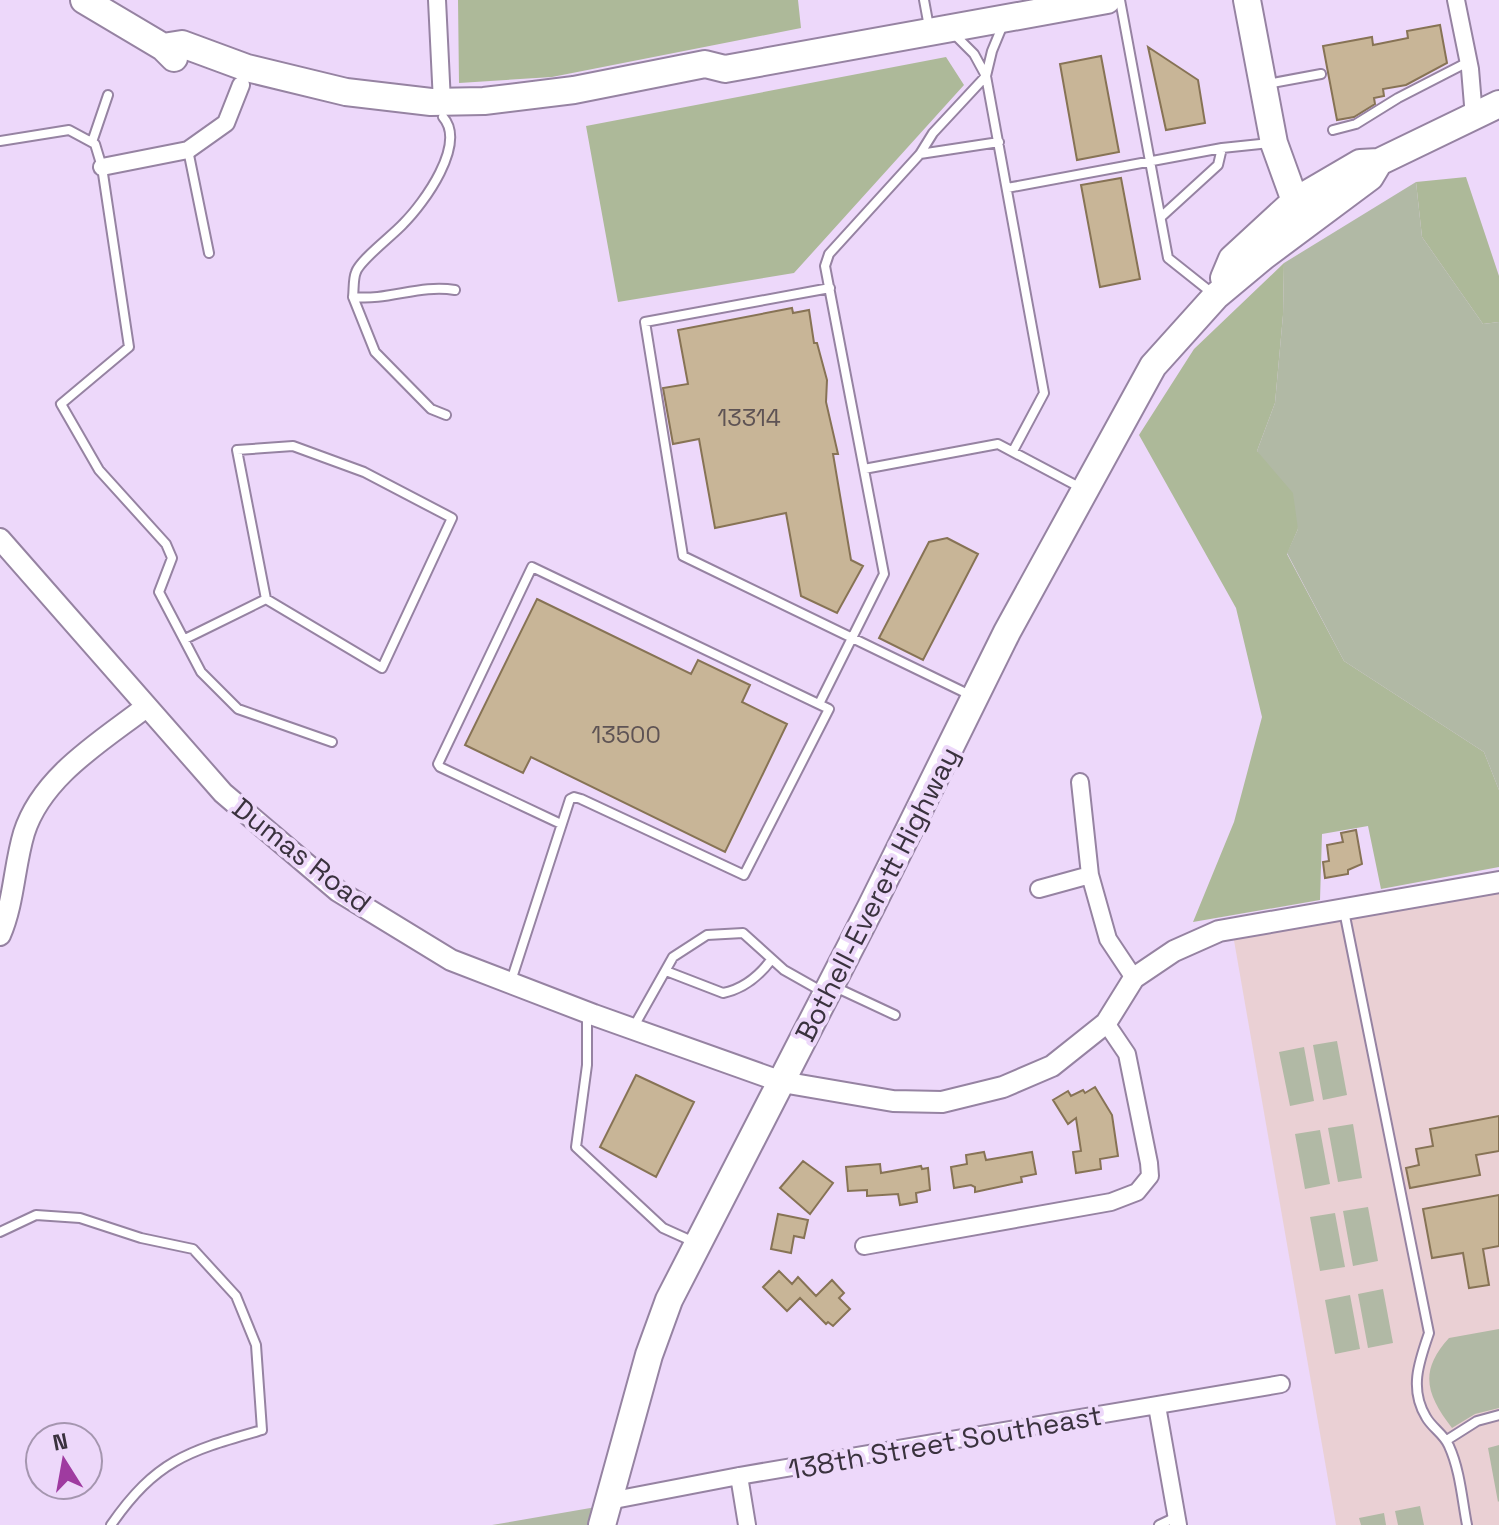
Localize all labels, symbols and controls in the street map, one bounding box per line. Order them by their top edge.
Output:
house number: 13314 [717,402,781,433]
house number: 13500 [591,719,661,750]
street label: Bothell-Everett Highway [787,740,967,1048]
street label: Dumas Road [225,790,379,920]
street label: 138th Street Southeast [785,1397,1105,1487]
north arrow [24,1421,104,1501]
text: N [50,1426,70,1457]

